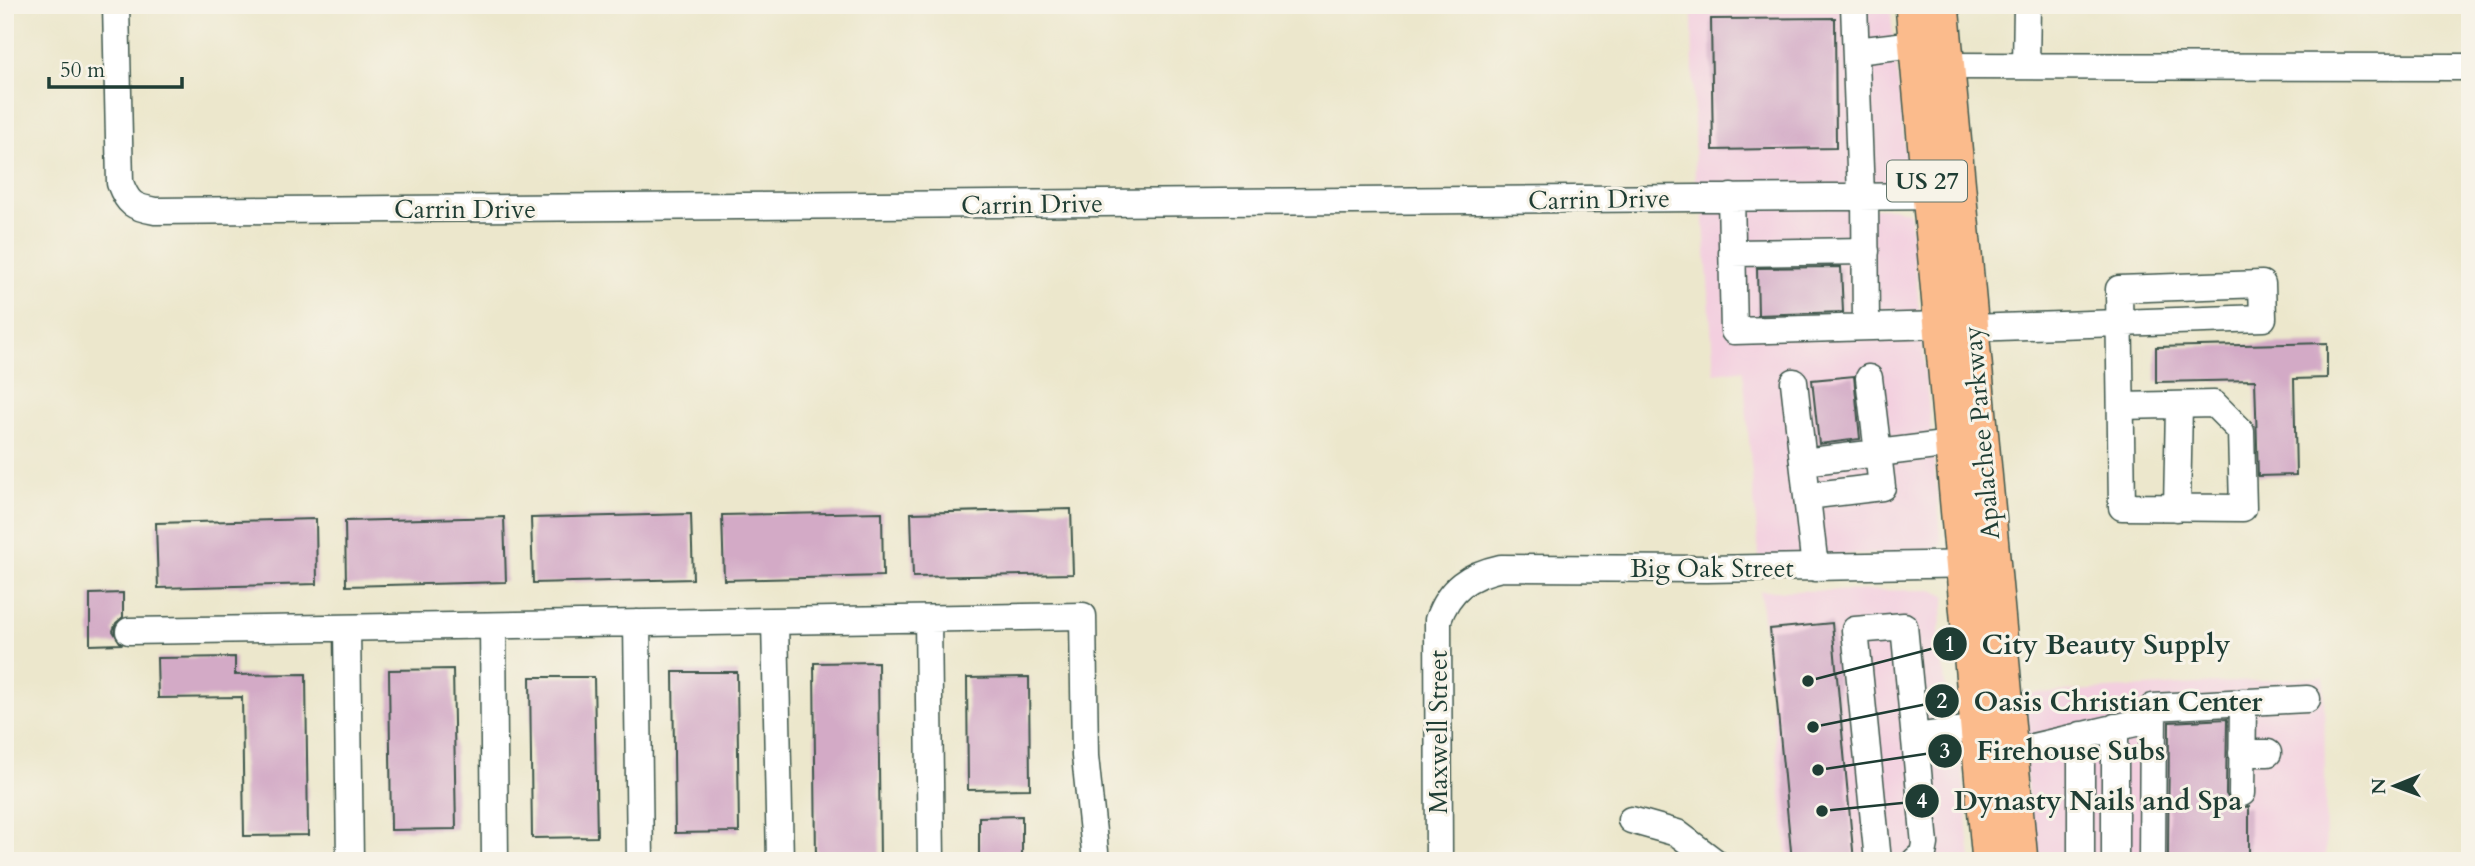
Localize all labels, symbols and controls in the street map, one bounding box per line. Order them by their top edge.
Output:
scale bar [49,46,182,90]
text: 50 m [60,56,105,85]
road number: US 27 [1887,160,1967,202]
street label: Carrin Drive [1528,181,1670,218]
street label: Carrin Drive [961,186,1103,223]
street label: Carrin Drive [394,192,536,227]
street label: Apalachee Parkway [1955,325,2008,541]
street label: Big Oak Street [1630,551,1794,586]
callout: City Beauty Supply [1933,619,2245,668]
text: City Beauty Supply [1982,626,2231,664]
text: 1 [1945,630,1955,659]
street label: Maxwell Street [1421,650,1456,814]
callout: Oasis Christian Center [1925,677,2277,726]
text: Oasis Christian Center [1974,683,2263,721]
text: 2 [1937,687,1948,716]
callout: Firehouse Subs [1928,726,2180,775]
text: Firehouse Subs [1977,732,2165,770]
text: 3 [1940,737,1950,766]
north arrow [2360,750,2430,820]
callout: Dynasty Nails and Spa [1905,776,2257,825]
text: N [2366,777,2392,795]
text: Dynasty Nails and Spa [1954,782,2242,820]
text: 4 [1917,787,1928,816]

